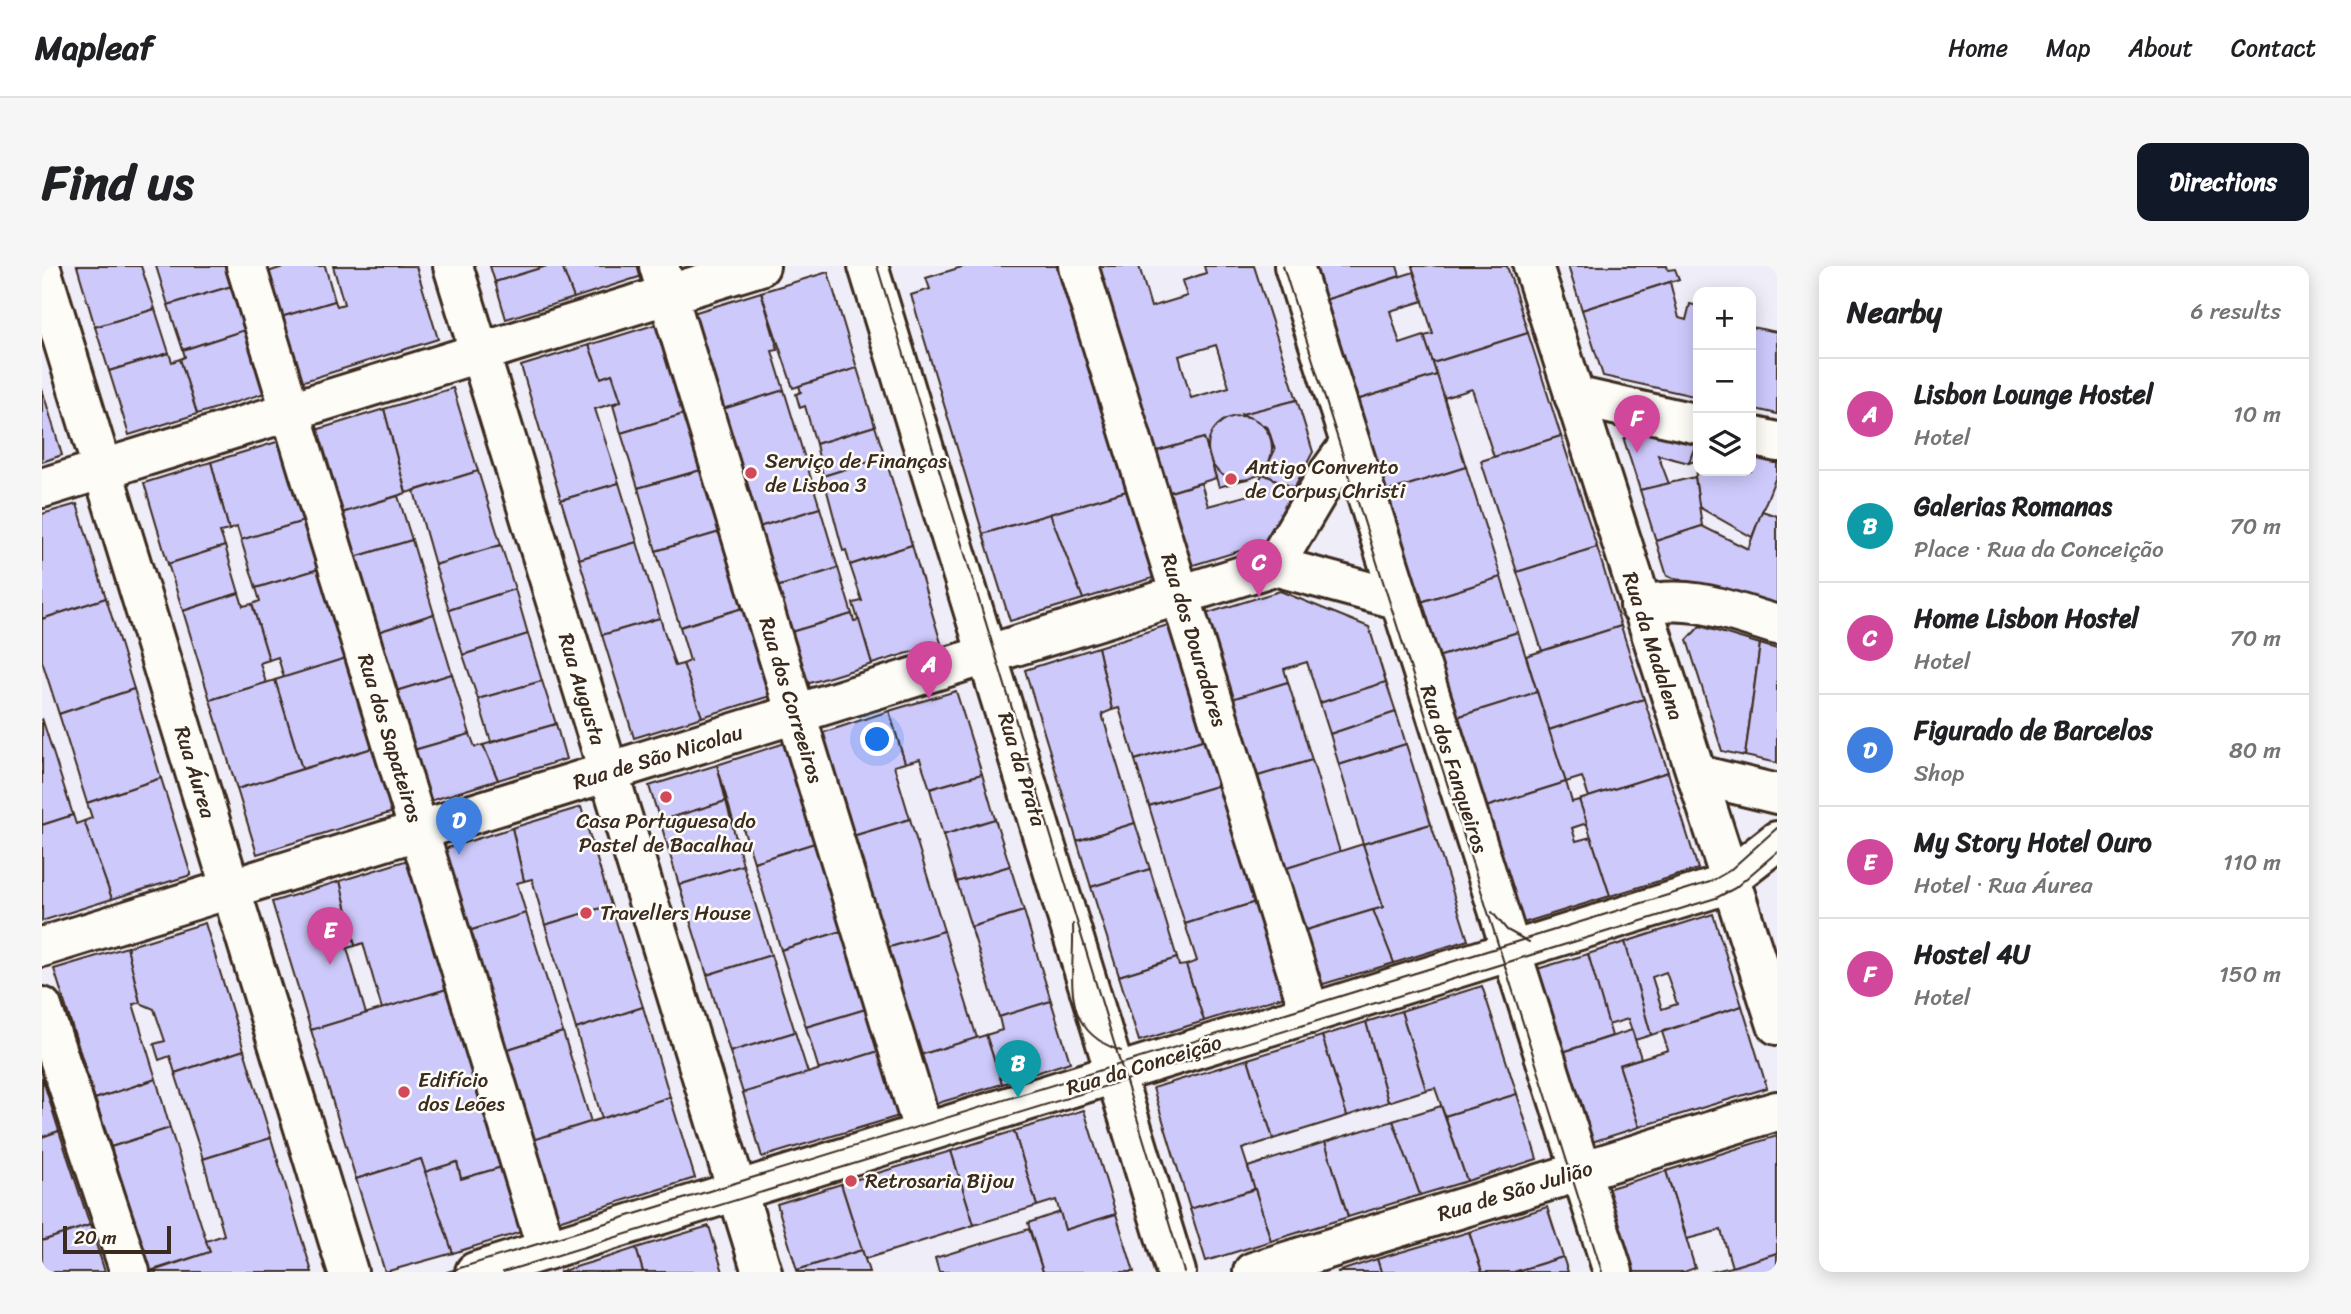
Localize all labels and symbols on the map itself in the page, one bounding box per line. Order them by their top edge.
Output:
pin: F [1614,395,1660,453]
place label: Serviço de Finanças de Lisboa 3 [765,442,947,504]
place label: Antigo Convento de Corpus Christi [1244,448,1407,510]
marker: Serviço de Finanças de Lisboa 3 [743,465,759,481]
marker: Antigo Convento de Corpus Christi [1223,471,1239,487]
pin: C [1236,539,1282,597]
street label: Rua dos Douradores [1150,548,1239,732]
street label: Rua da Madalena [1611,567,1695,726]
street label: Rua dos Correeiros [748,612,834,788]
street label: Rua Augusta [547,628,617,750]
pin: A [906,641,952,699]
street label: Rua dos Sapateiros [346,649,434,828]
street label: Rua dos Fanqueiros [1409,680,1499,859]
street label: Rua da Prata [987,707,1058,831]
street label: Rua de São Nicolau [568,713,748,801]
street label: Rua Áurea [163,721,227,823]
your location [860,722,894,756]
marker: Casa Portuguesa do Pastel de Bacalhau [658,789,674,805]
pin: D [436,797,482,855]
place label: Casa Portuguesa do Pastel de Bacalhau [576,802,756,864]
place label: Travellers House [600,894,751,932]
marker: Travellers House [578,905,594,921]
pin: E [307,907,353,965]
street label: Rua da Conceição [1061,1023,1227,1107]
pin: B [995,1040,1041,1098]
place label: Edifício dos Leões [418,1061,505,1123]
marker: Edifício dos Leões [396,1084,412,1100]
street label: Rua de São Julião [1433,1149,1598,1233]
place label: Retrosaria Bijou [865,1162,1015,1200]
marker: Retrosaria Bijou [843,1173,859,1189]
scale bar [63,1223,172,1255]

